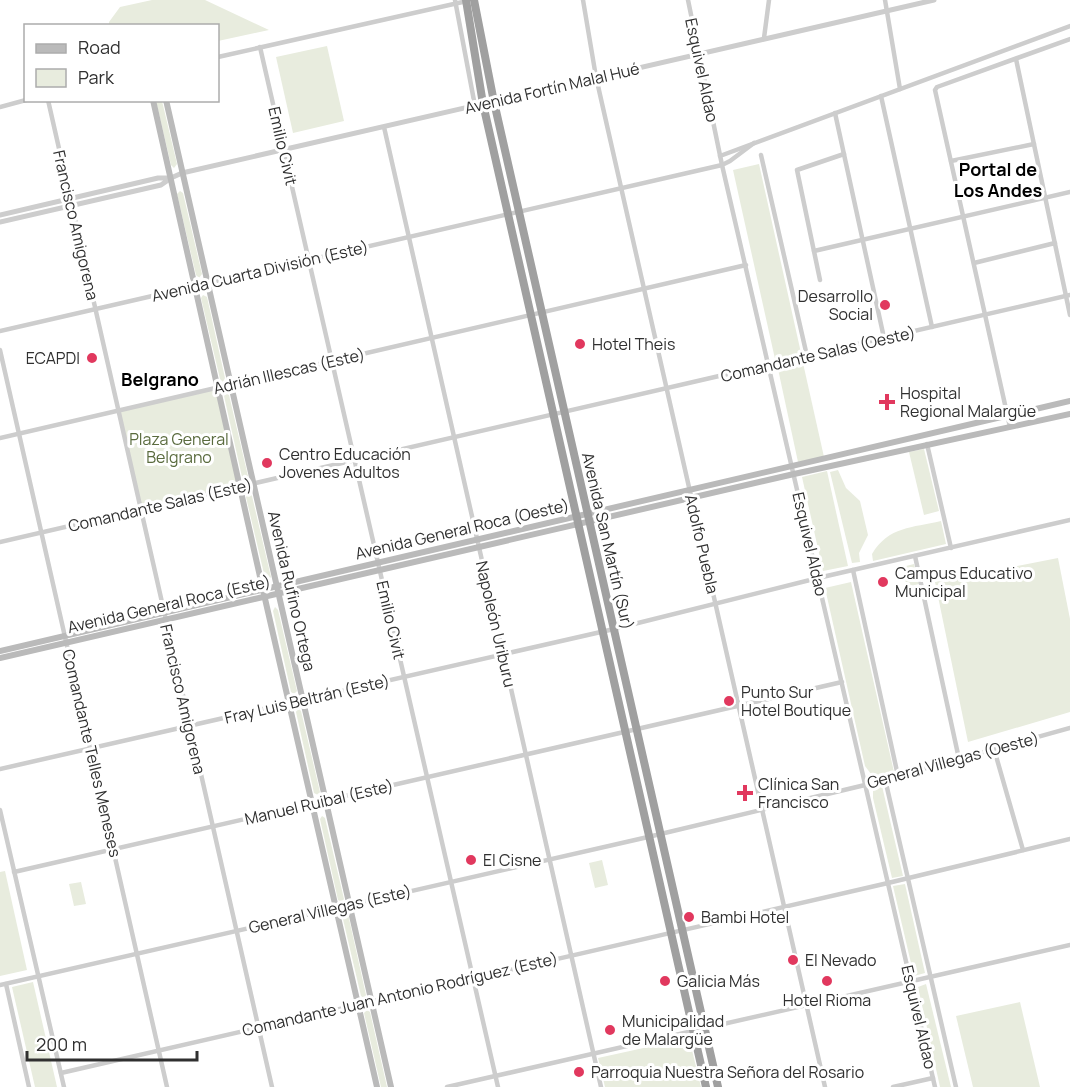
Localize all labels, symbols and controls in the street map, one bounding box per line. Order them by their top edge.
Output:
street label: Esquivel Aldao [680,16,724,124]
legend [24,24,219,102]
text: Road [78,35,121,59]
street label: Avenida Fortín Malal Hué [462,57,642,119]
text: Park [78,65,115,89]
street label: Emilio Civit [263,105,303,187]
street label: Francisco Amigorena [48,148,104,302]
district label: Portal de Los Andes [954,157,1043,202]
street label: Avenida Cuarta División (Este) [149,235,371,307]
place label: Desarrollo Social [798,285,873,325]
marker: Desarrollo Social [878,298,892,312]
street label: Comandante Salas (Oeste) [718,321,918,387]
place label: Hotel Theis [592,333,675,355]
marker: Hotel Theis [573,337,587,351]
street label: Adrián Illescas (Este) [211,343,367,399]
place label: ECAPDI [26,347,80,369]
marker: ECAPDI [85,351,99,365]
district label: Belgrano [121,367,199,391]
place label: Hospital Regional Malargüe [900,382,1036,422]
marker: Hospital Regional Malargüe [878,393,896,411]
park label: Plaza General Belgrano [129,428,229,468]
place label: Centro Educación Jovenes Adultos [279,443,411,483]
street label: Avenida San Martín (Sur) [577,450,639,632]
marker: Centro Educación Jovenes Adultos [260,456,274,470]
street label: Comandante Salas (Este) [66,473,254,537]
street label: Esquivel Aldao [787,490,833,598]
street label: Adolfo Puebla [680,492,724,596]
street label: Avenida General Roca (Oeste) [353,494,571,564]
street label: Avenida Rufino Ortega [263,509,321,673]
street label: Napoleón Uriburu [471,559,521,689]
place label: Campus Educativo Municipal [895,562,1033,602]
street label: Avenida General Roca (Este) [65,570,273,638]
marker: Campus Educativo Municipal [876,575,890,589]
street label: Emilio Civit [371,579,411,661]
street label: Francisco Amigorena [155,622,211,776]
street label: Comandante Telles Meneses [57,647,127,859]
street label: Fray Luis Beltrán (Este) [222,669,392,729]
place label: Punto Sur Hotel Boutique [741,681,851,721]
marker: Punto Sur Hotel Boutique [722,694,736,708]
street label: General Villegas (Oeste) [865,726,1041,794]
place label: Clínica San Francisco [758,773,839,813]
street label: Manuel Ruibal (Este) [242,774,396,830]
marker: Clínica San Francisco [736,784,754,802]
place label: El Cisne [483,849,541,871]
marker: El Cisne [464,853,478,867]
street label: General Villegas (Este) [247,880,413,938]
place label: Bambi Hotel [701,906,789,928]
marker: Bambi Hotel [682,910,696,924]
street label: Comandante Juan Antonio Rodríguez (Este) [240,947,560,1041]
place label: El Nevado [805,949,877,971]
marker: El Nevado [786,953,800,967]
street label: Esquivel Aldao [896,963,942,1071]
place label: Galicia Más [677,970,760,992]
marker: Galicia Más [658,974,672,988]
marker: Hotel Rioma [820,974,834,988]
place label: Hotel Rioma [783,989,871,1011]
place label: Municipalidad de Malargüe [622,1010,724,1050]
marker: Municipalidad de Malargüe [603,1023,617,1037]
scale bar [27,1024,196,1062]
text: 200 m [36,1032,87,1056]
place label: Parroquia Nuestra Señora del Rosario [591,1061,864,1083]
marker: Parroquia Nuestra Señora del Rosario [572,1065,586,1079]

